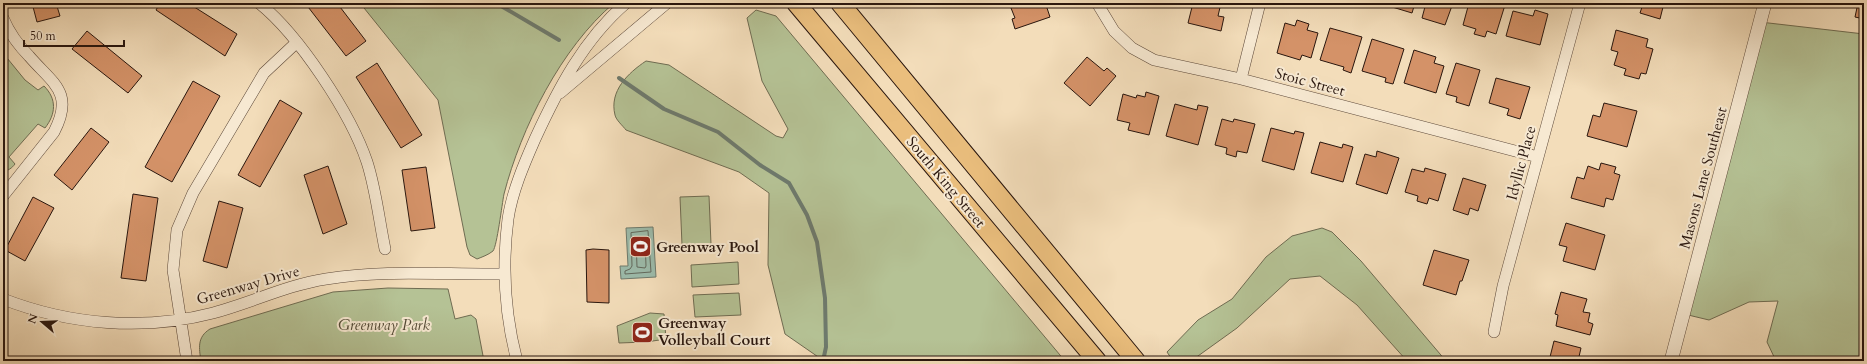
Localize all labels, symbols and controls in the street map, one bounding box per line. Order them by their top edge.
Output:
scale bar [24,22,124,48]
text: 50 m [30,28,57,44]
street label: Stoic Street [1273,63,1347,101]
street label: Masons Lane Southeast [1674,105,1732,251]
street label: Idyllic Place [1501,123,1541,203]
street label: South King Street [902,132,990,232]
sports icon: Greenway Pool [628,234,654,260]
place label: Greenway Pool [656,237,760,257]
street label: Greenway Drive [194,261,302,309]
north arrow [22,302,62,342]
text: N [24,312,42,326]
place label: Greenway Volleyball Court [658,313,771,350]
park label: Greenway Park [338,315,431,335]
sports icon: Greenway Volleyball Court [629,319,655,345]

